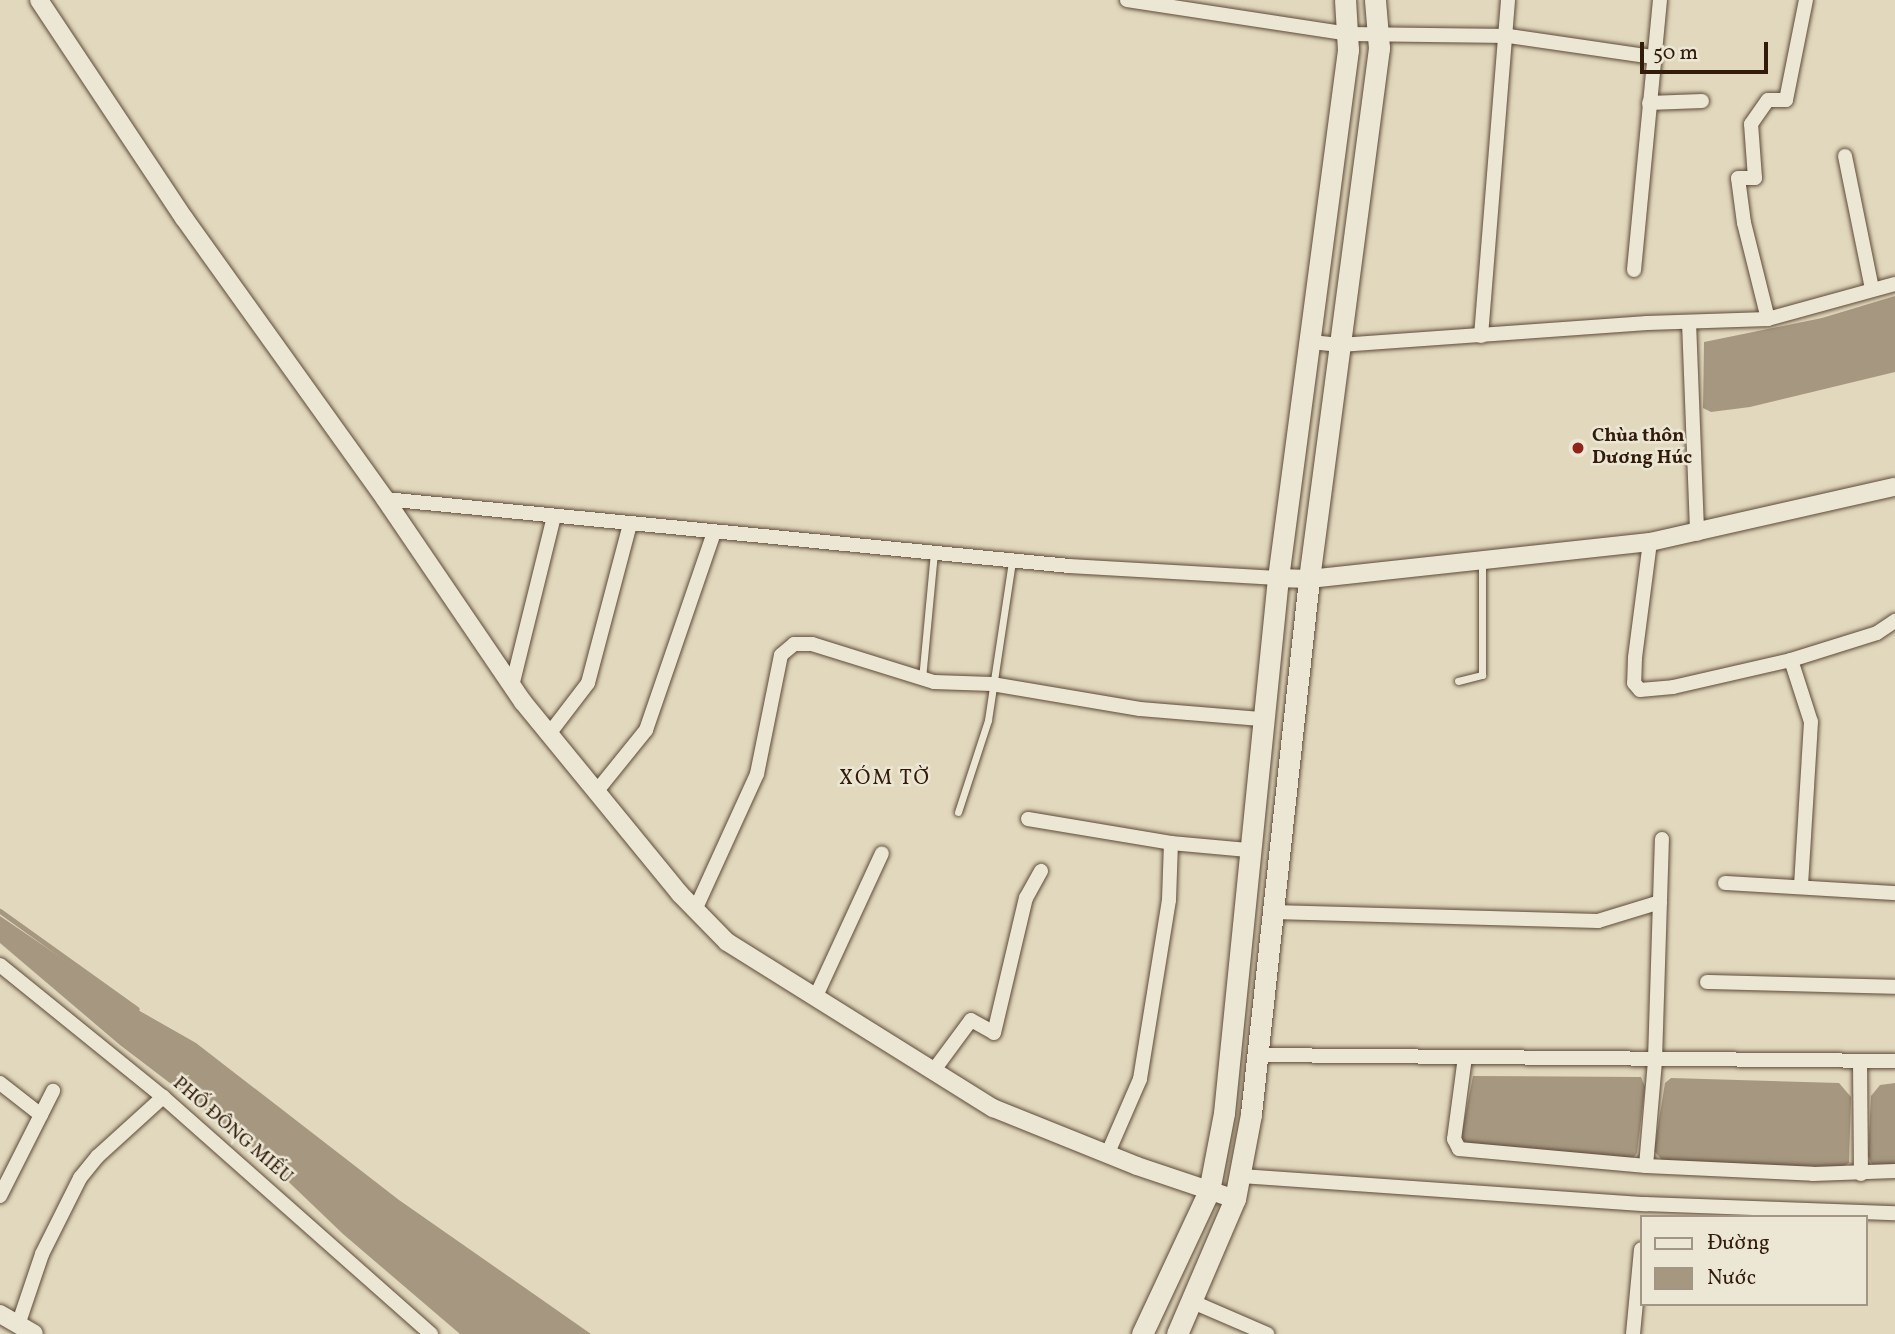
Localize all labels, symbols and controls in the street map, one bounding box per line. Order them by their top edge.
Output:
scale bar [1643,28,1771,72]
text: 50 m [1653,39,1698,68]
place label: Chùa thôn Dương Húc [1592,426,1692,470]
marker: Chùa thôn Dương Húc [1570,440,1586,456]
district label: XÓM TỜ [839,766,931,792]
street label: PHỐ ĐÔNG MIẾU [167,1073,297,1189]
legend [1640,1215,1867,1306]
text: Đường [1707,1229,1770,1258]
text: Nước [1707,1264,1756,1293]

